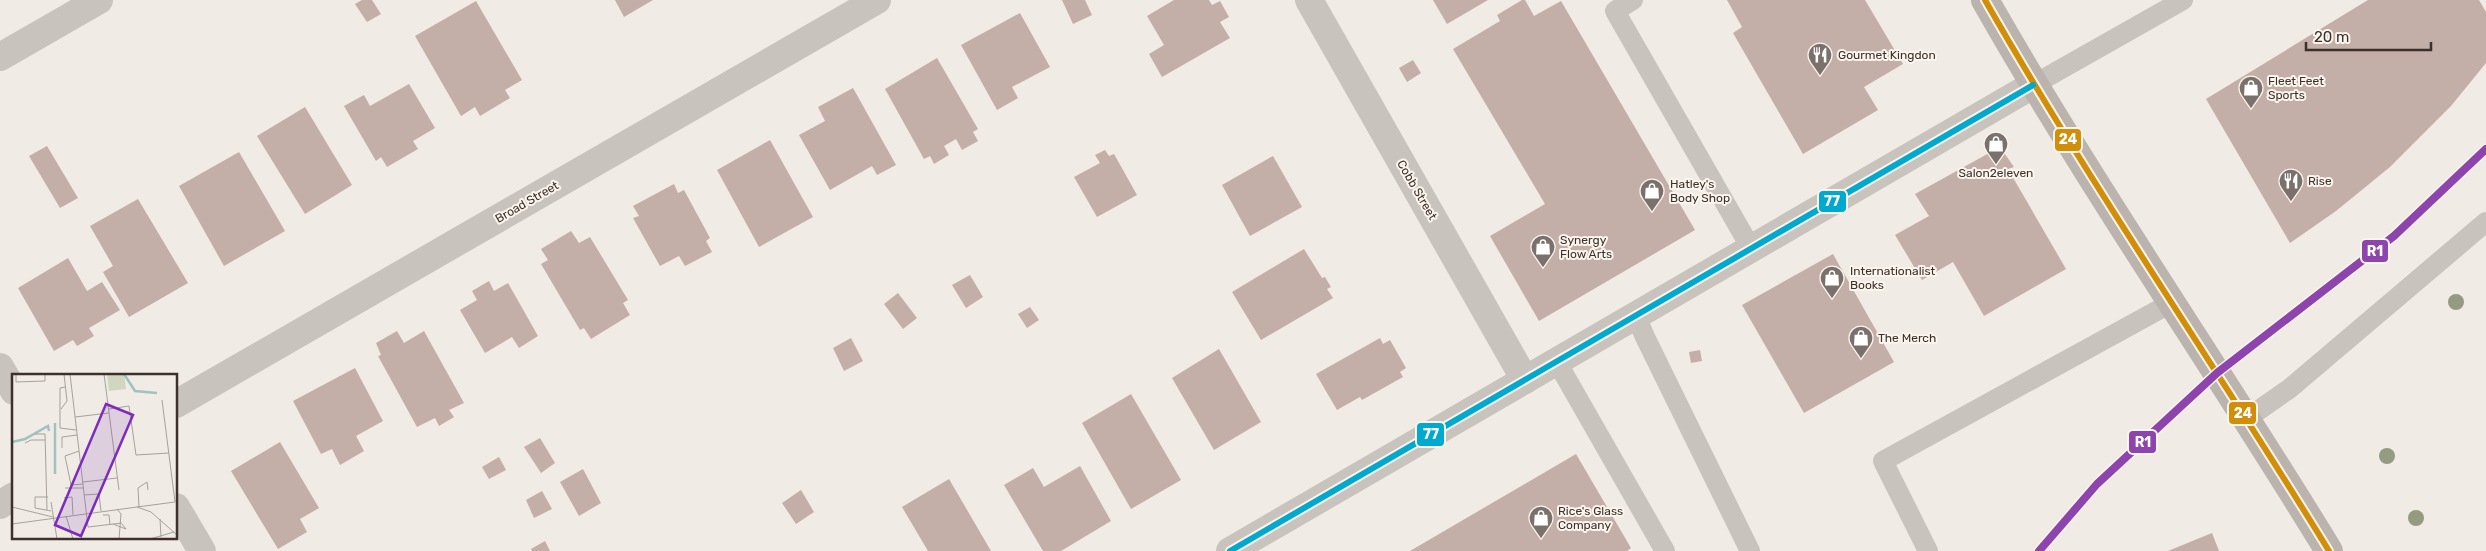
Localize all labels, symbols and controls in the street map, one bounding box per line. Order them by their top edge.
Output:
scale bar [2306,20,2431,52]
text: 20 m [2314,28,2349,46]
restaurant icon: Gourmet Kingdon [1807,42,1833,76]
place label: Gourmet Kingdon [1838,48,1936,62]
place label: Fleet Feet Sports [2268,74,2324,102]
shop icon: Fleet Feet Sports [2238,75,2264,109]
line badge: 24 [2054,128,2082,152]
shop icon: Salon2eleven [1983,131,2009,165]
text: 24 [2059,131,2078,148]
street label: Cobb Street [1394,158,1440,223]
place label: Salon2eleven [1959,166,2033,180]
restaurant icon: Rise [2278,168,2304,202]
place label: Rise [2308,174,2332,188]
place label: Hatley's Body Shop [1670,177,1730,205]
street label: Broad Street [493,178,561,226]
shop icon: Hatley's Body Shop [1639,178,1665,212]
line badge: 77 [1818,190,1847,213]
text: 77 [1824,193,1840,210]
place label: Synergy Flow Arts [1560,233,1612,261]
shop icon: Synergy Flow Arts [1530,234,1556,268]
line badge: R1 [2361,239,2389,263]
text: R1 [2367,243,2383,260]
place label: Internationalist Books [1850,264,1936,292]
shop icon: Internationalist Books [1819,265,1845,299]
shop icon: The Merch [1848,325,1874,359]
place label: The Merch [1878,331,1936,345]
inset map [12,374,178,538]
line badge: 24 [2228,401,2257,425]
text: 24 [2234,405,2253,422]
line badge: 77 [1416,422,1445,447]
text: 77 [1423,426,1439,443]
line badge: R1 [2128,430,2157,454]
text: R1 [2135,434,2151,451]
place label: Rice's Glass Company [1558,504,1623,532]
shop icon: Rice's Glass Company [1528,505,1554,539]

